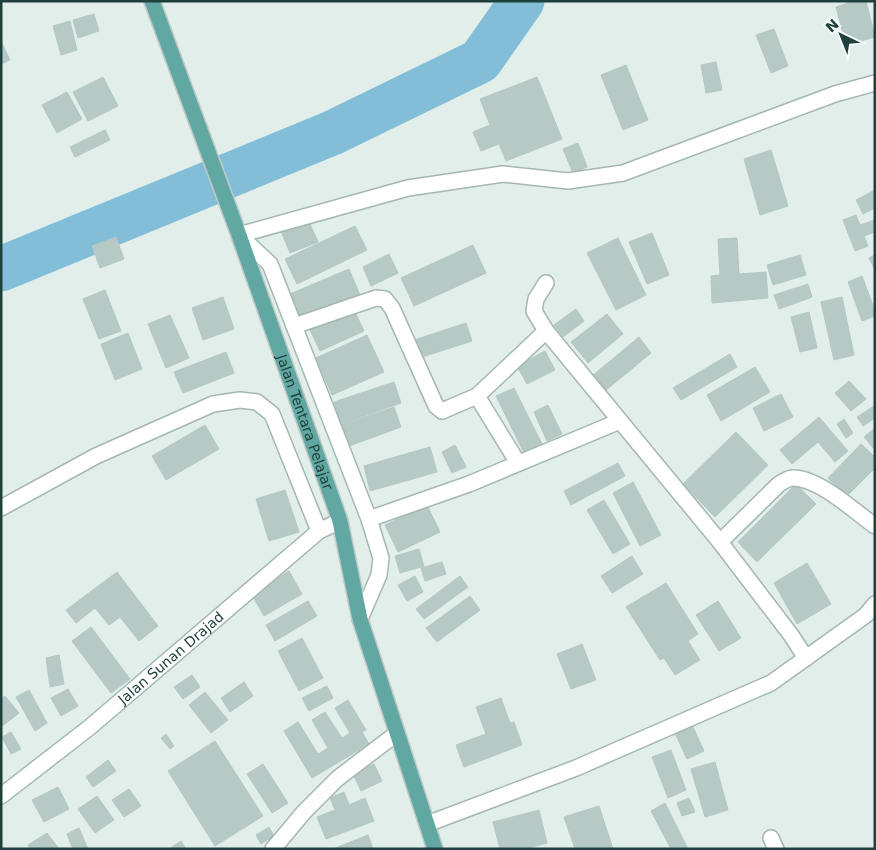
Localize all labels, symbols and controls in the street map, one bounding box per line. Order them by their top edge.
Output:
north arrow [816,10,866,60]
text: N [822,16,842,35]
street label: Jalan Tentara Pelajar [273,351,336,492]
street label: Jalan Sunan Drajad [114,608,227,708]

